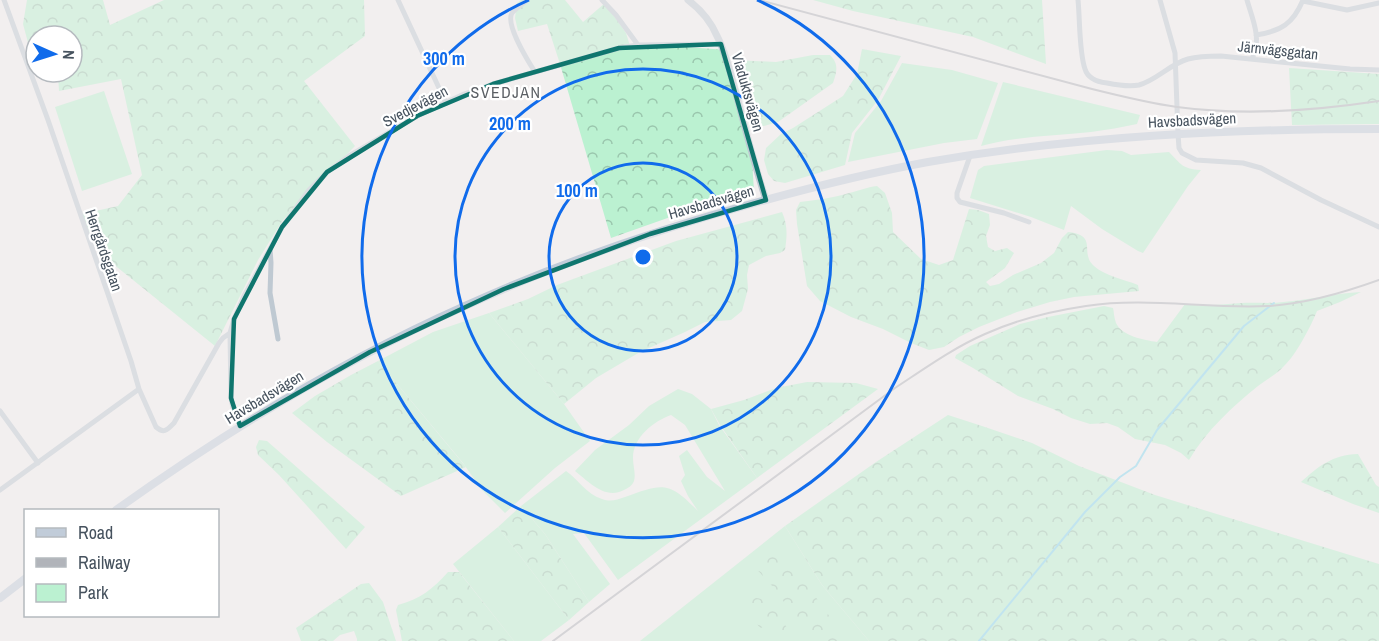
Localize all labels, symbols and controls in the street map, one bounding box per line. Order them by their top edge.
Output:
north arrow [24,24,84,84]
street label: Järnvägsgatan [1237,35,1319,65]
text: 300 m [423,46,465,71]
text: N [58,49,80,60]
street label: Viaduktsvägen [727,50,769,134]
street label: Svedjevägen [379,80,451,132]
district label: SVEDJAN [470,81,542,103]
street label: Havsbadsvägen [1147,107,1237,133]
text: 200 m [489,111,531,136]
text: 100 m [556,178,598,203]
street label: Havsbadsvägen [666,180,756,224]
street label: Herrgårdsgatan [80,206,128,294]
centre of rings [633,247,653,267]
street label: Havsbadsvägen [221,365,307,429]
legend [24,509,219,617]
text: Road [78,520,113,545]
text: Railway [78,550,131,575]
text: Park [78,580,109,605]

